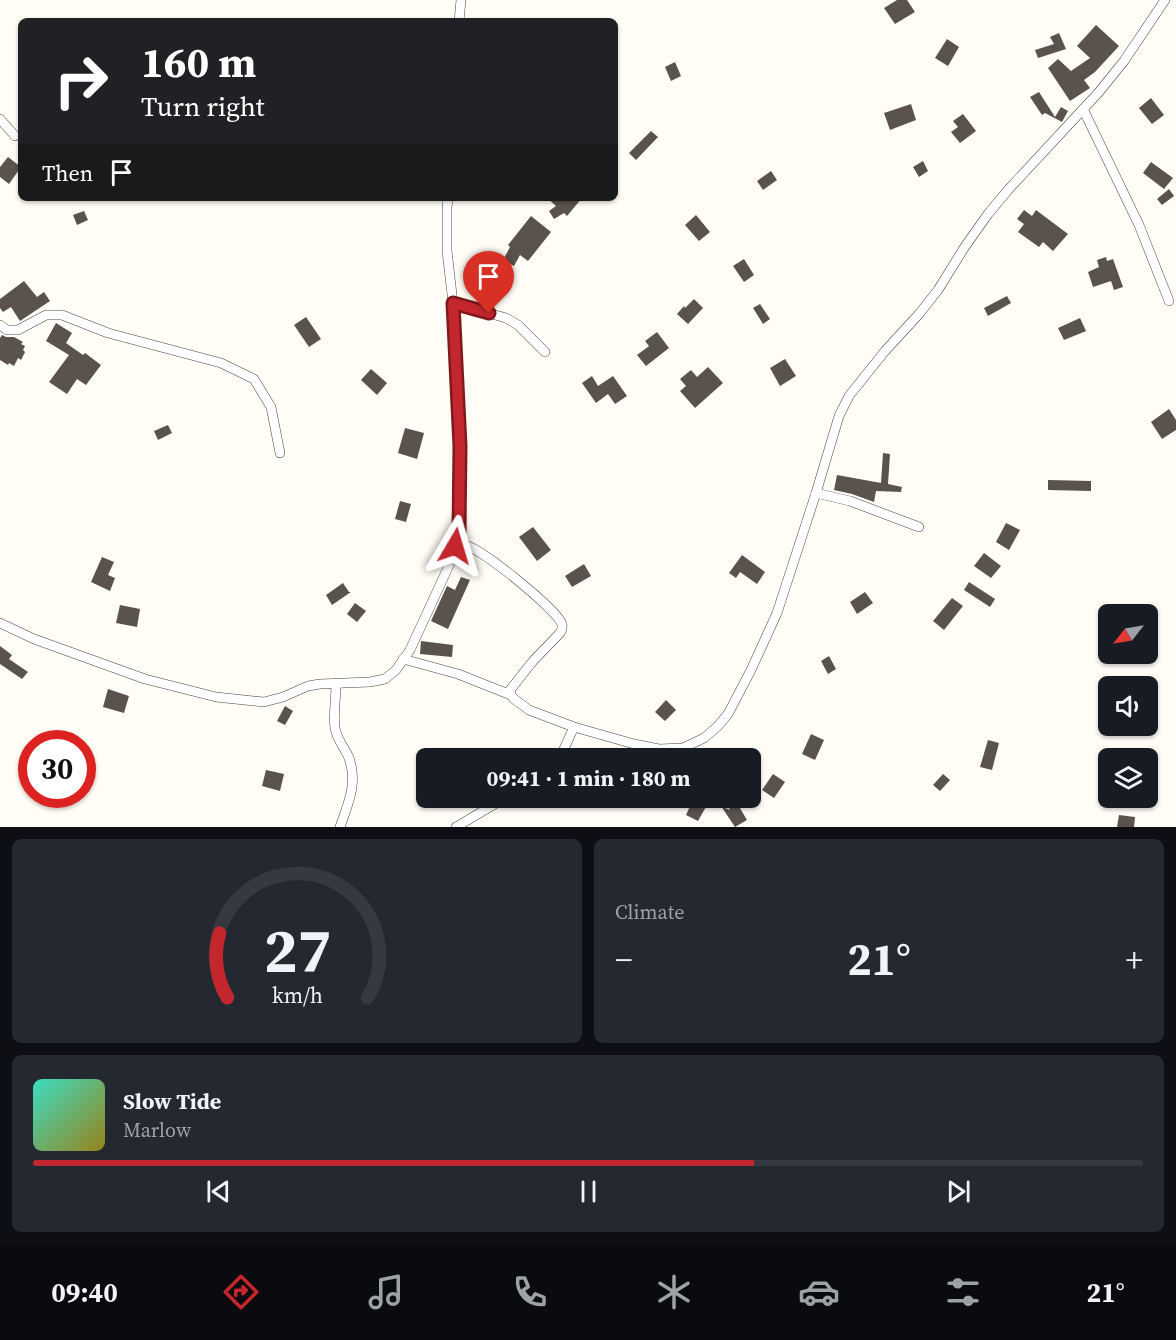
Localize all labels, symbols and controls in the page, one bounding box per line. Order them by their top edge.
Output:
text: 160 m [141,33,256,91]
icon: right [42,42,120,120]
text: Turn right [141,88,265,125]
icon: arrive [105,156,138,189]
text: Then [42,158,93,188]
pin [463,251,514,313]
icon: arrive [472,260,505,293]
position arrow [423,514,487,578]
north arrow [1098,604,1158,664]
map controls [1098,604,1158,808]
button: sound [1098,676,1158,736]
speed limit sign: 30 [18,730,96,808]
button: layers [1098,748,1158,808]
text: 09:41 · 1 min · 180 m [487,763,690,793]
text: Climate [615,898,684,926]
text: 27 [263,907,331,993]
text: 21° [847,928,911,990]
text: − [615,937,633,982]
text: + [1125,937,1143,982]
text: km/h [271,981,323,1010]
text: Slow Tide [123,1086,221,1116]
text: Marlow [123,1116,191,1144]
icon: previous [202,1175,235,1208]
icon: pause [572,1175,605,1208]
icon: next [942,1175,975,1208]
icon: directions [220,1271,262,1313]
icon: music [365,1271,407,1313]
icon: phone [509,1271,551,1313]
icon: climate [653,1271,695,1313]
icon: car [798,1271,840,1313]
icon: filters [942,1271,984,1313]
text: 09:40 [51,1274,118,1311]
text: 21° [1087,1274,1125,1311]

